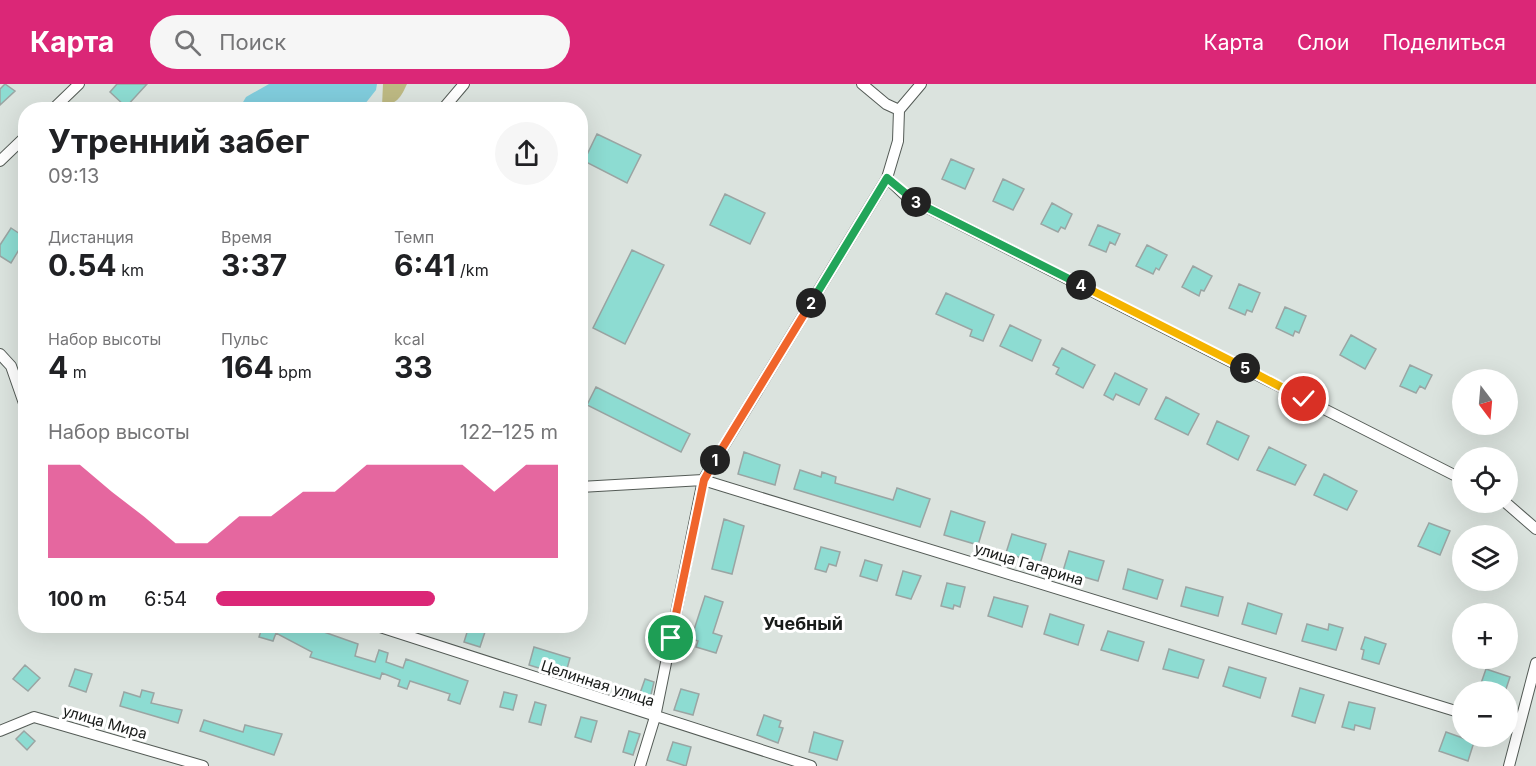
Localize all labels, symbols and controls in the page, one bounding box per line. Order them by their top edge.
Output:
search box [150,15,570,69]
text: Карта [30,25,114,59]
icon: search [171,26,204,59]
text: Поиск [219,29,286,55]
text: Карта [1204,30,1264,55]
text: Слои [1297,30,1349,55]
text: Поделиться [1382,30,1506,55]
text: Утренний забег [48,121,309,161]
button: share [495,122,558,185]
text: 09:13 [48,164,99,188]
pin: 3 [901,187,931,217]
text: 3 [911,192,921,212]
text: Дистанция [48,227,134,247]
text: Время [221,227,272,247]
text: Темп [394,227,434,247]
text: 0.54 [48,247,117,283]
text: 3:37 [221,247,287,283]
text: 6:41 [394,247,456,283]
text: km [117,260,144,280]
text: /km [456,260,489,280]
pin: 4 [1066,270,1096,300]
text: 4 [1076,275,1086,295]
pin: 2 [796,288,826,318]
text: 2 [806,293,816,313]
text: Набор высоты [48,329,161,349]
text: Пульс [221,329,269,349]
text: kcal [394,329,425,349]
text: 4 [48,349,68,385]
text: 164 [221,349,274,385]
text: 33 [394,349,433,385]
pin: 5 [1230,353,1260,383]
text: 5 [1240,358,1250,378]
text: m [68,362,87,382]
text: bpm [274,362,312,382]
north arrow [1452,369,1518,435]
map controls [1452,369,1518,747]
pin [1278,373,1329,424]
icon: check [1287,382,1320,415]
text: Набор высоты [48,420,190,444]
text: 122–125 m [460,420,558,444]
pin: 1 [700,445,730,475]
button: locate [1452,447,1518,513]
text: 1 [712,450,718,470]
button: layers [1452,525,1518,591]
street label: улица Гагарина [972,538,1086,590]
text: 100 m [48,587,107,611]
text: 6:54 [144,587,187,611]
button: + [1452,603,1518,669]
pin [645,612,696,663]
district label: Учебный [763,613,843,634]
icon: arrive [654,621,687,654]
street label: Целинная улица [539,656,657,710]
button: − [1452,681,1518,747]
street label: улица Мира [61,701,149,743]

